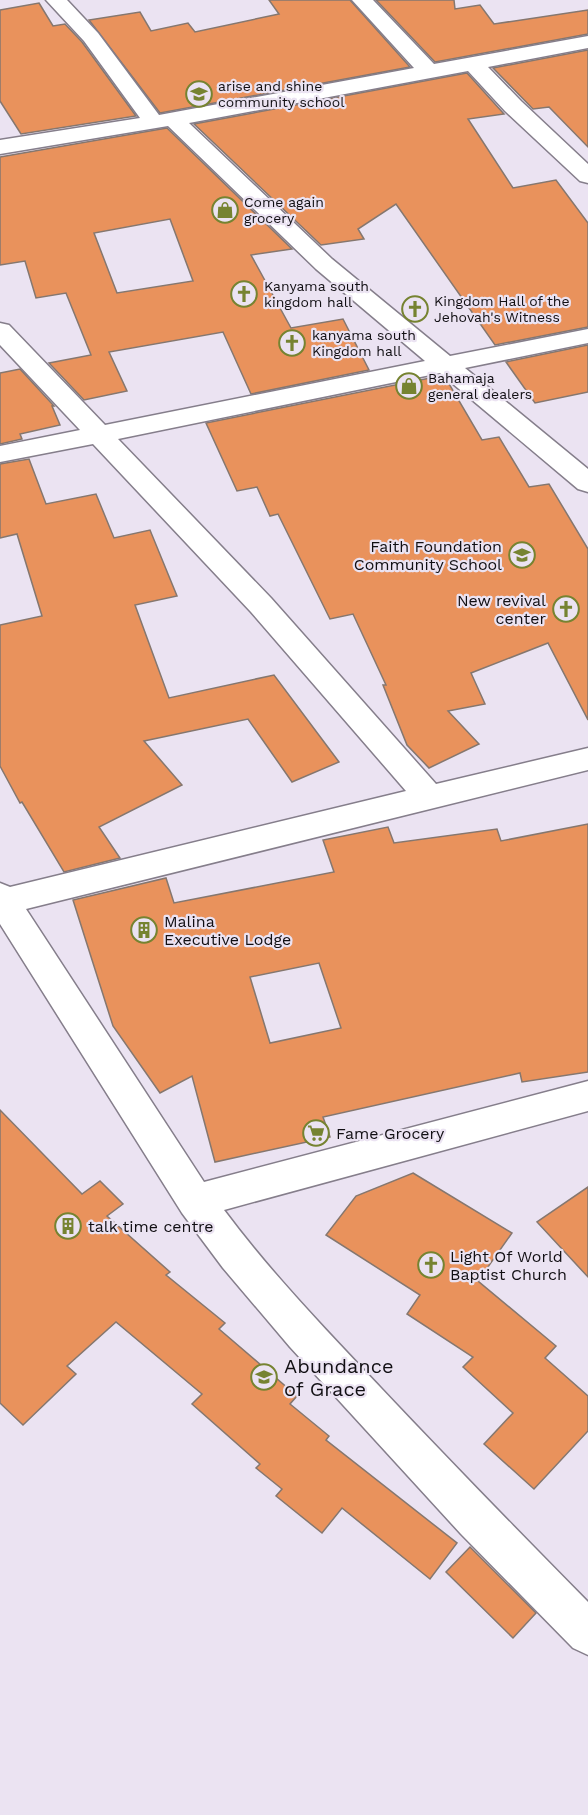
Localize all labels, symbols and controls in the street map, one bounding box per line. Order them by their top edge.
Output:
place label: arise and shine community school [218,78,345,110]
school or university icon: arise and shine community school [184,79,214,109]
place label: Come again grocery [244,194,324,226]
shop icon: Come again grocery [210,195,240,225]
place label: Kanyama south kingdom hall [264,278,369,310]
church icon: Kanyama south kingdom hall [229,279,259,309]
place label: Kingdom Hall of the Jehovah's Witness [434,293,570,325]
church icon: Kingdom Hall of the Jehovah's Witness [400,294,430,324]
place label: kanyama south Kingdom hall [312,327,416,359]
church icon: kanyama south Kingdom hall [277,328,307,358]
place label: Bahamaja general dealers [428,370,532,402]
shop icon: Bahamaja general dealers [394,371,424,401]
place label: Faith Foundation Community School [354,537,502,574]
school or university icon: Faith Foundation Community School [507,540,537,570]
place label: New revival center [457,591,546,628]
church icon: New revival center [551,594,581,624]
place label: Malina Executive Lodge [164,912,291,949]
building icon: Malina Executive Lodge [129,915,159,945]
supermarket icon: Fame Grocery [301,1118,331,1148]
place label: Fame Grocery [336,1124,445,1143]
building icon: talk time centre [53,1211,83,1241]
place label: talk time centre [88,1217,214,1236]
place label: Light Of World Baptist Church [450,1247,567,1284]
church icon: Light Of World Baptist Church [416,1250,446,1280]
place label: Abundance of Grace [284,1354,393,1401]
school or university icon: Abundance of Grace [249,1362,279,1392]

